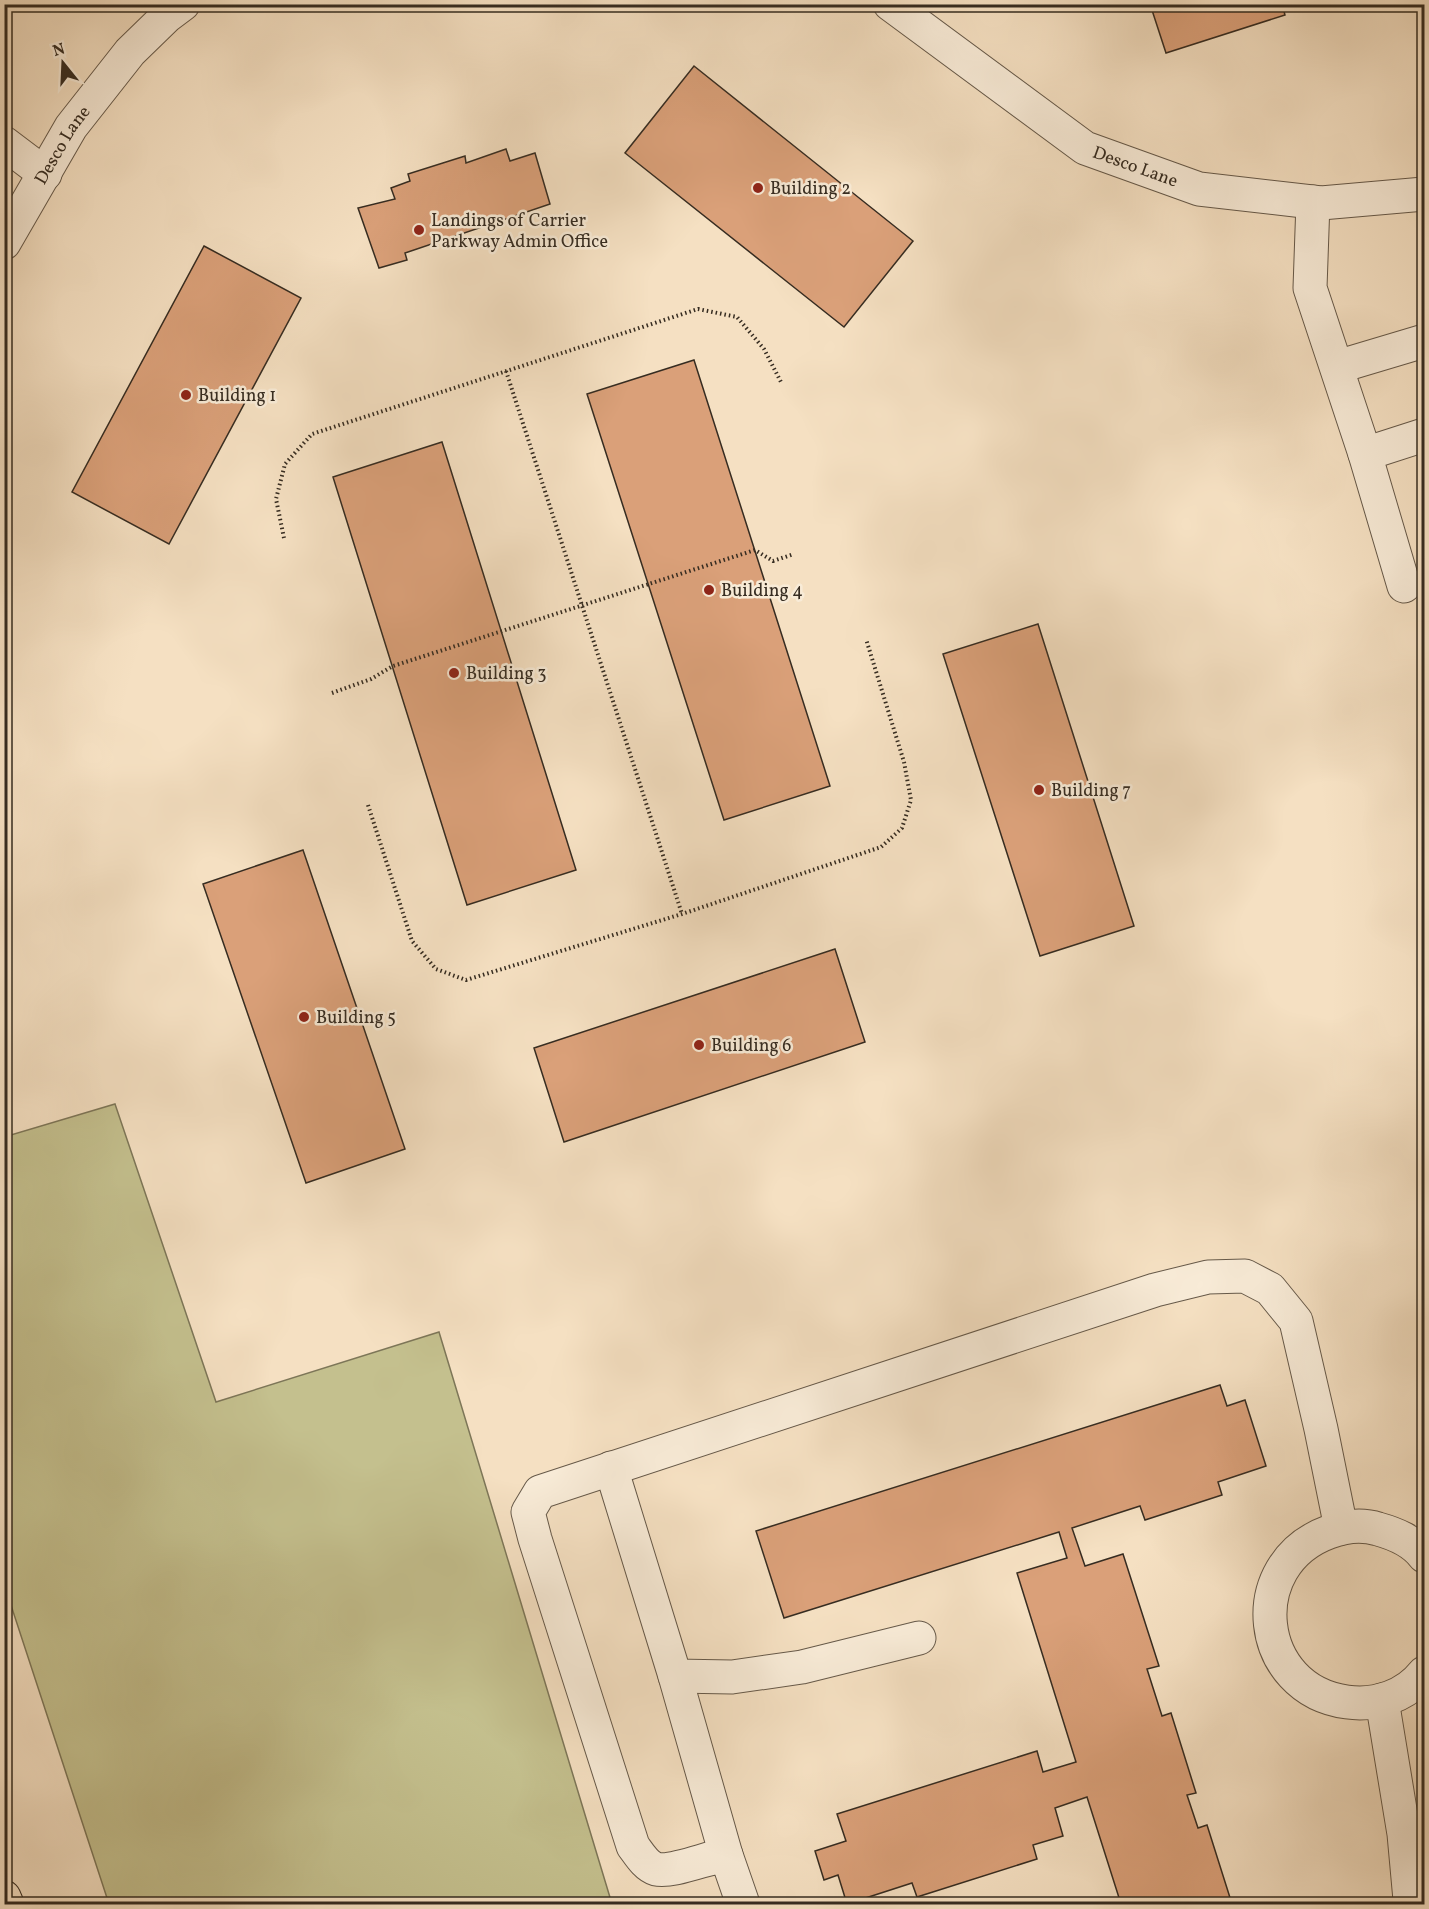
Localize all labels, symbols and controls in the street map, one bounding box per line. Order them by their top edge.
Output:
north arrow [33,33,93,93]
text: N [50,38,68,63]
street label: Desco Lane [29,101,97,190]
street label: Desco Lane [1089,141,1181,194]
place label: Building 2 [770,177,851,202]
marker: Building 2 [751,181,765,195]
place label: Landings of Carrier Parkway Admin Office [431,209,608,255]
marker: Landings of Carrier Parkway Admin Office [412,223,426,237]
place label: Building 1 [198,384,276,409]
marker: Building 1 [179,388,193,402]
place label: Building 4 [721,579,803,604]
marker: Building 4 [702,583,716,597]
place label: Building 3 [466,662,547,687]
marker: Building 3 [447,666,461,680]
place label: Building 7 [1051,779,1131,804]
marker: Building 7 [1032,783,1046,797]
place label: Building 5 [316,1006,396,1031]
marker: Building 5 [297,1010,311,1024]
place label: Building 6 [711,1034,791,1059]
marker: Building 6 [692,1038,706,1052]

